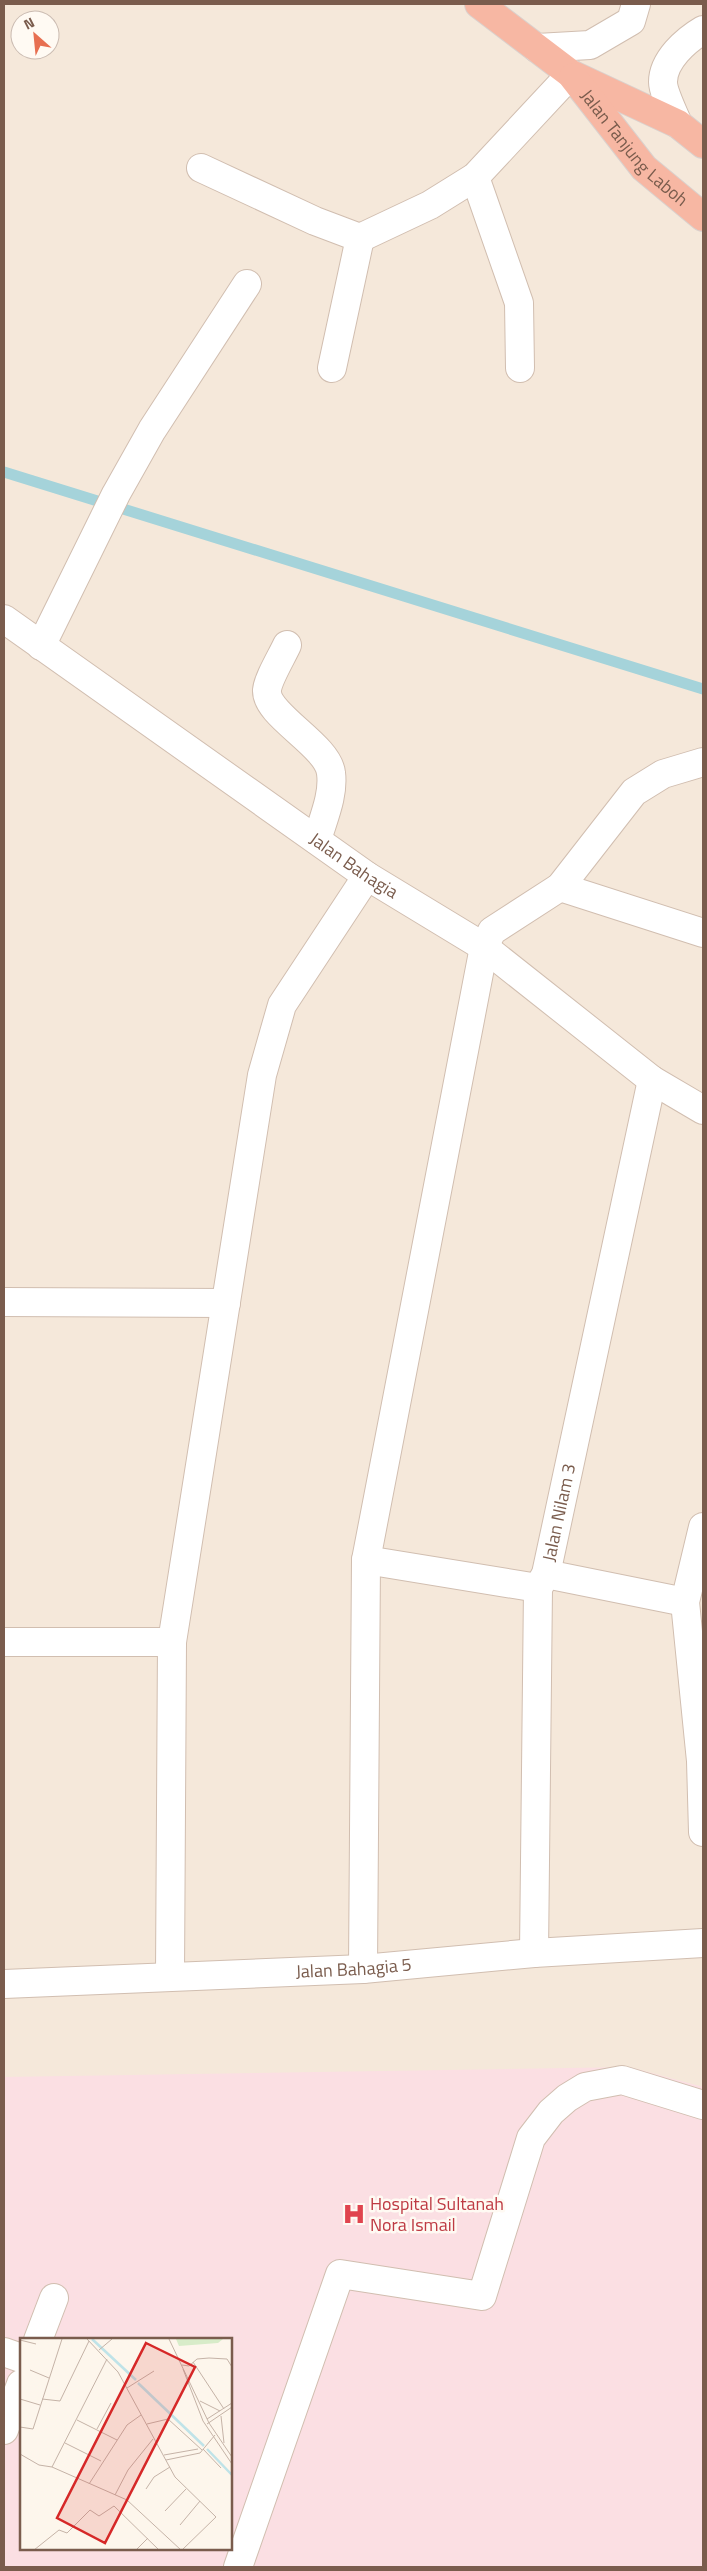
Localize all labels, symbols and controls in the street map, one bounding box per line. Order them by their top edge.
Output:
north arrow [10,10,60,60]
text: N [20,11,38,35]
street label: Jalan Tanjung Laboh [574,83,694,212]
street label: Jalan Bahagia [304,825,404,905]
street label: Jalan Nilam 3 [535,1461,582,1564]
street label: Jalan Bahagia 5 [295,1951,413,1985]
place label: Hospital Sultanah Nora Ismail [370,2190,504,2238]
hospital icon: Hospital Sultanah Nora Ismail [341,2201,367,2227]
inset map [20,2338,232,2551]

